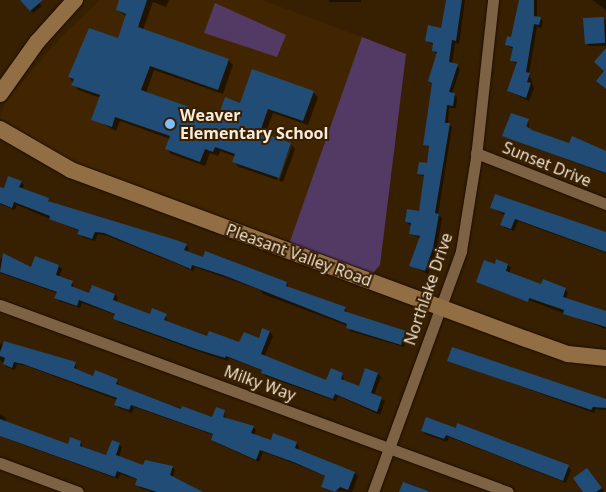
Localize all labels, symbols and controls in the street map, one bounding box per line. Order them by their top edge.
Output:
place label: Weaver Elementary School [180,105,328,143]
marker: Weaver Elementary School [164,118,176,130]
street label: Sunset Drive [500,137,594,191]
street label: Pleasant Valley Road [224,220,374,290]
street label: Northlake Drive [400,230,456,348]
street label: Milky Way [222,361,298,405]

